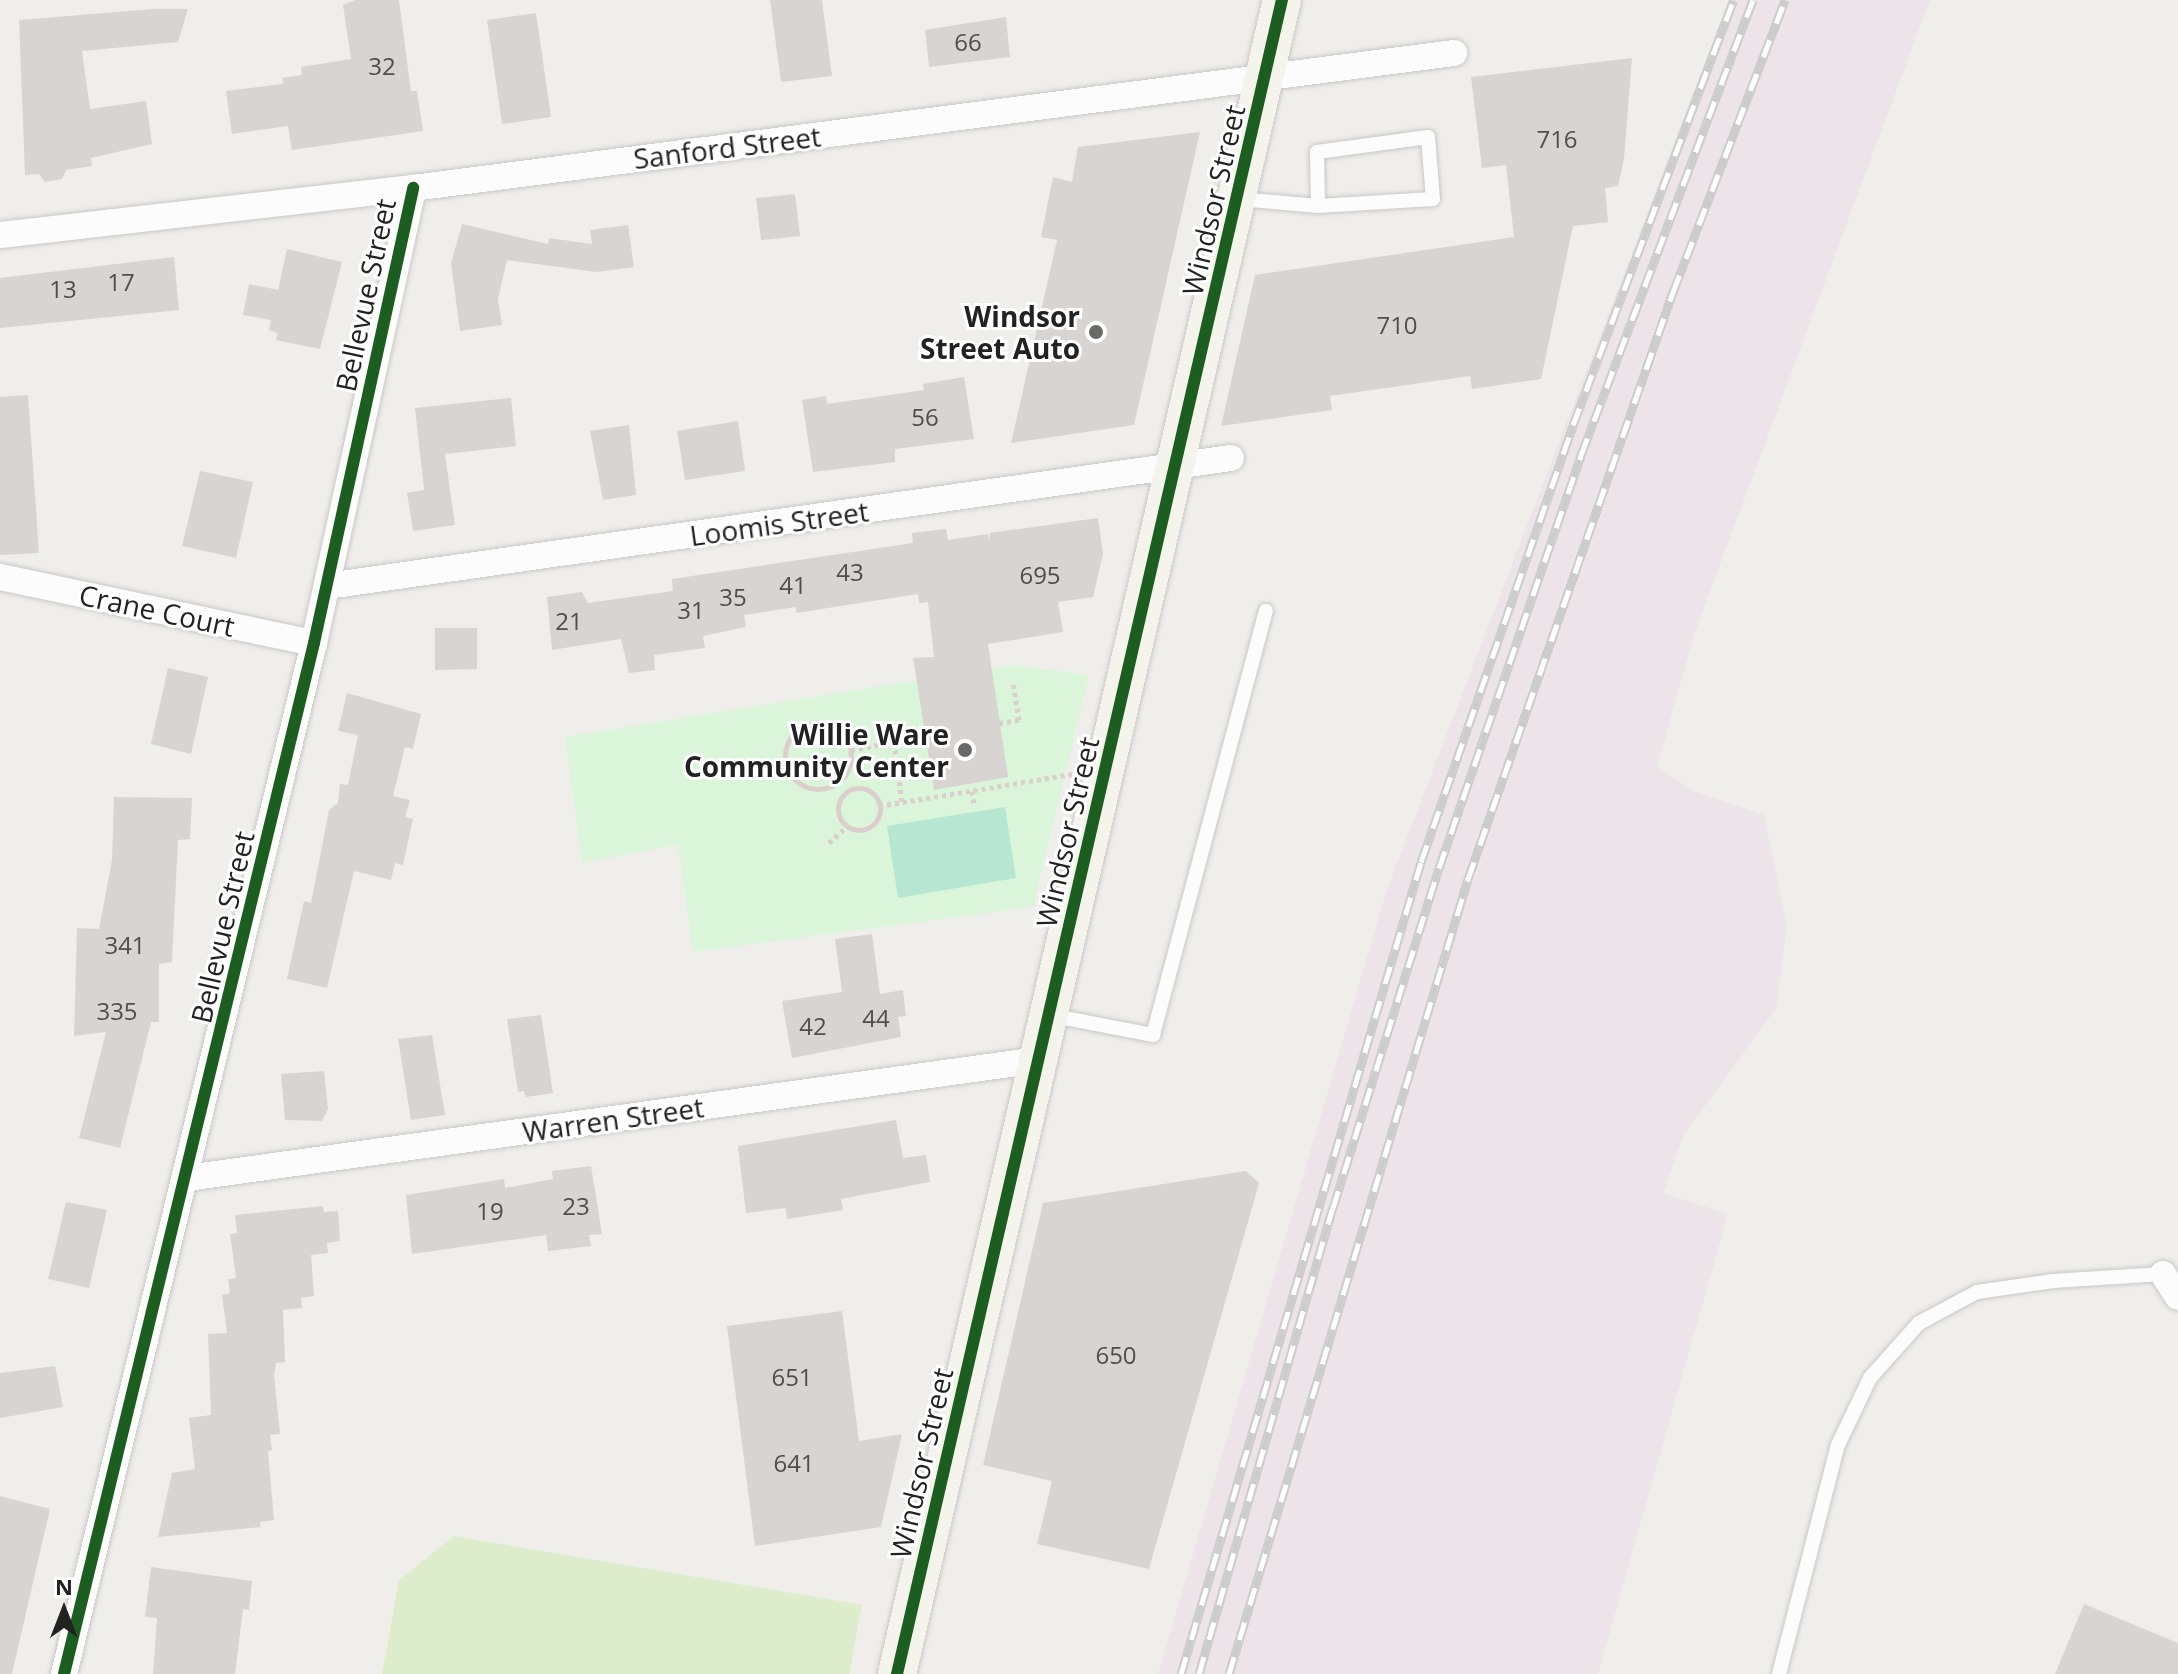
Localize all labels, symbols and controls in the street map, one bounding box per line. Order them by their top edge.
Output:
house number: 66 [954,28,982,56]
house number: 32 [368,52,396,80]
street label: Windsor Street [1175,102,1251,298]
street label: Sanford Street [631,119,823,175]
house number: 716 [1536,125,1578,153]
street label: Bellevue Street [328,196,402,394]
house number: 17 [107,268,135,296]
house number: 13 [49,275,77,303]
place label: Windsor Street Auto [920,299,1080,365]
house number: 710 [1376,311,1418,339]
marker: Windsor Street Auto [1087,323,1105,341]
house number: 56 [911,403,939,431]
street label: Loomis Street [687,494,871,552]
house number: 43 [836,558,864,586]
house number: 695 [1019,561,1061,589]
house number: 41 [779,571,807,599]
street label: Crane Court [76,577,238,643]
house number: 35 [719,583,747,611]
house number: 31 [677,596,705,624]
house number: 21 [555,607,583,635]
place label: Willie Ware Community Center [684,717,949,783]
street label: Windsor Street [1029,734,1105,930]
marker: Willie Ware Community Center [956,741,974,759]
street label: Bellevue Street [184,828,260,1026]
house number: 341 [104,931,146,959]
house number: 335 [96,997,138,1025]
house number: 44 [862,1004,890,1032]
house number: 42 [799,1012,827,1040]
street label: Warren Street [520,1090,706,1148]
house number: 23 [562,1192,590,1220]
house number: 19 [476,1197,504,1225]
house number: 650 [1095,1341,1137,1369]
house number: 651 [771,1363,813,1391]
street label: Windsor Street [883,1365,959,1561]
house number: 641 [773,1449,815,1477]
north arrow [24,1570,104,1650]
text: N [55,1571,73,1601]

